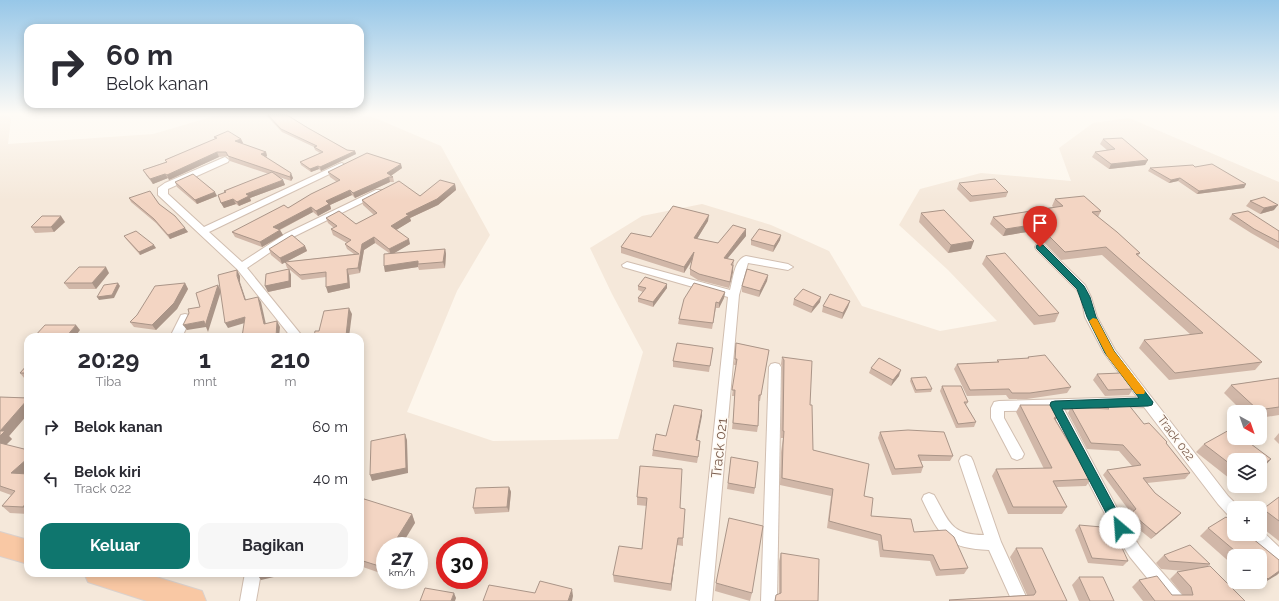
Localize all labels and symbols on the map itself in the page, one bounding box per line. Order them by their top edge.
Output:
pin [1023,206,1057,247]
north arrow [1227,405,1267,445]
street label: Track 022 [1155,413,1197,463]
street label: Track 021 [708,417,730,479]
position arrow [1099,507,1141,549]
speed limit sign: 30 [436,537,488,589]

